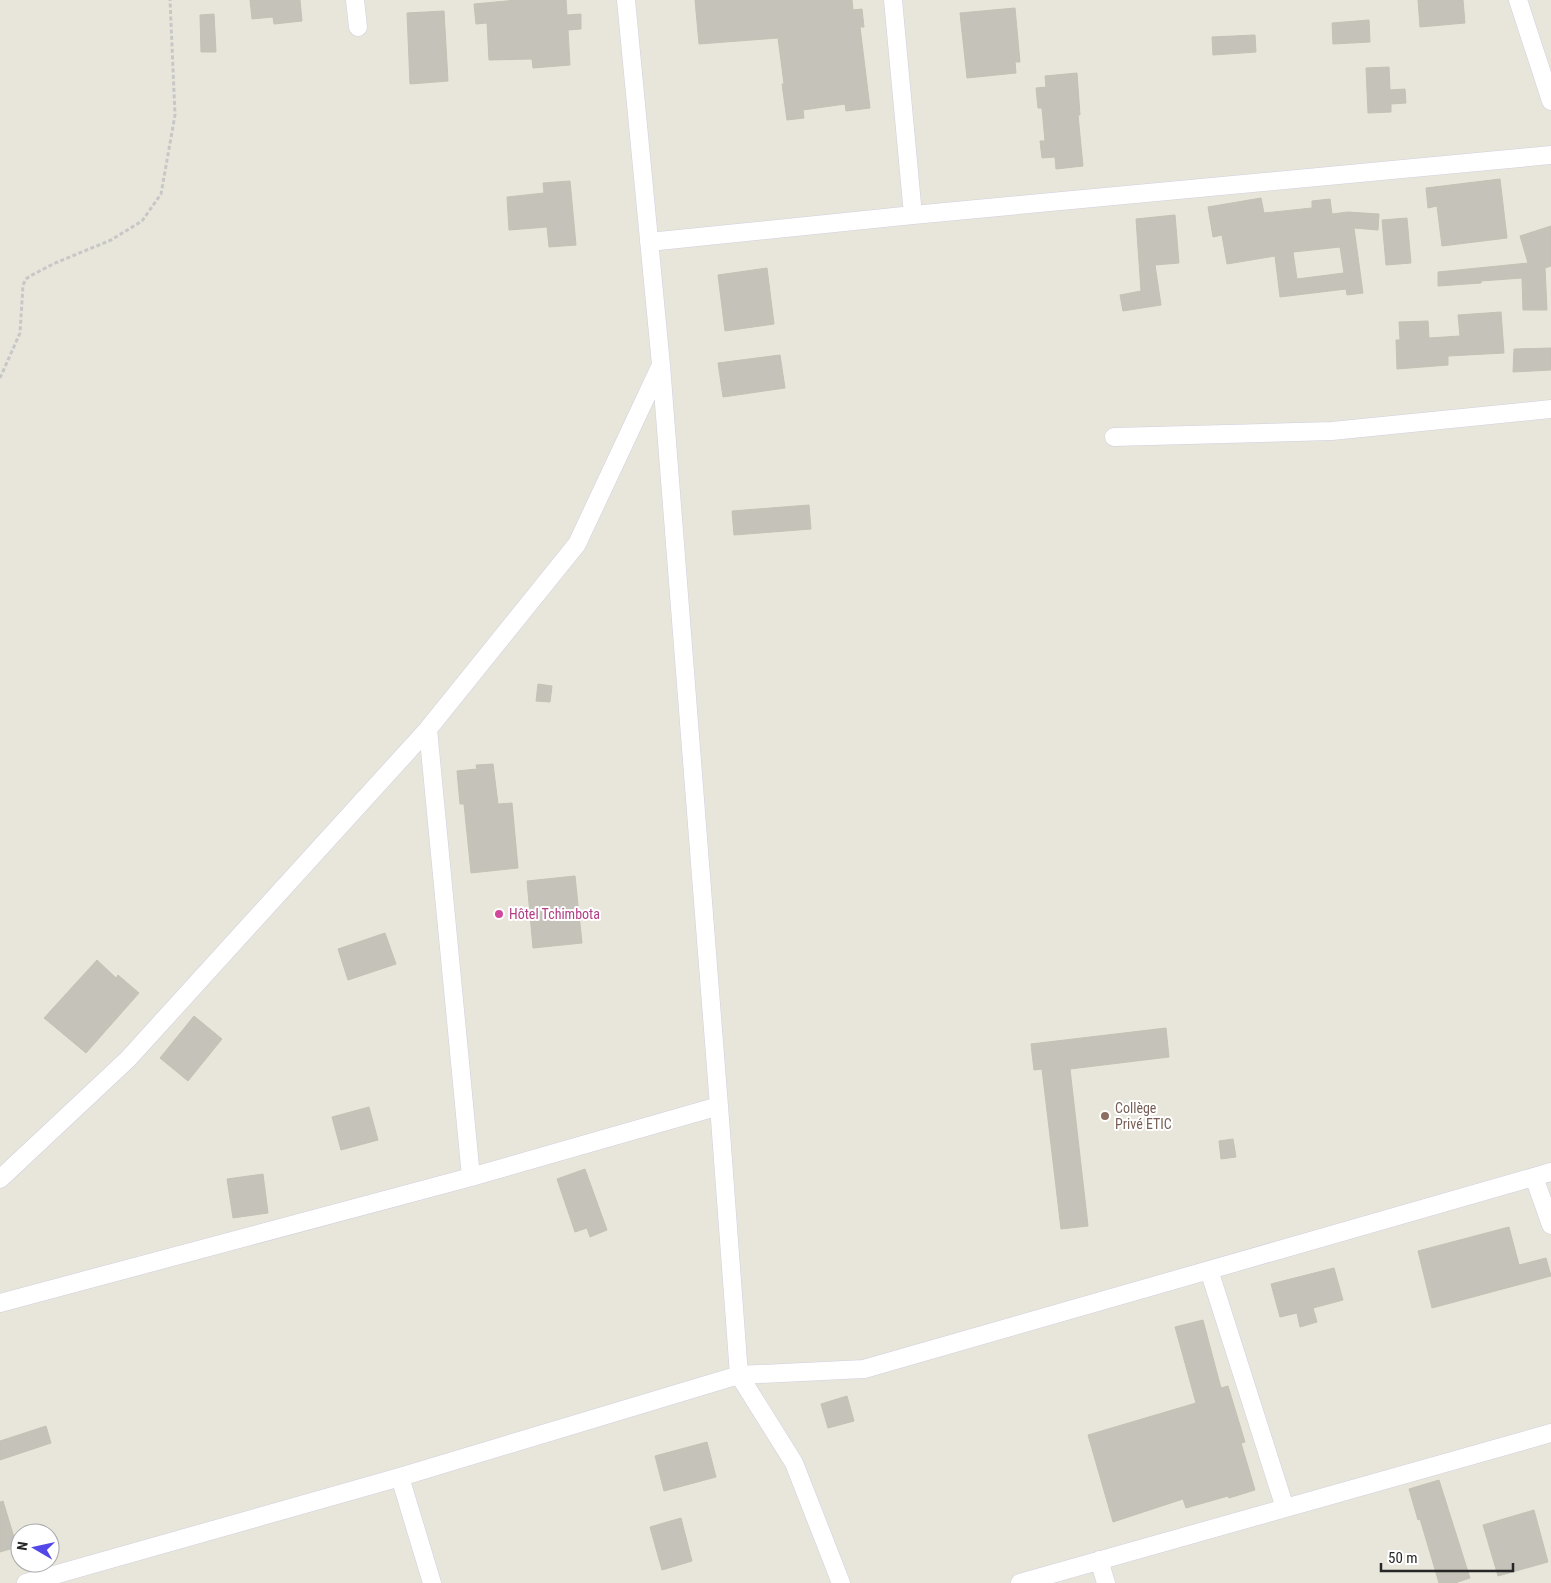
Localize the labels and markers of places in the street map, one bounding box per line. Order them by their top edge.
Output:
place label: Hôtel Tchimbota [509,906,600,922]
marker: Hôtel Tchimbota [493,908,505,920]
place label: Collège Privé ETIC [1115,1100,1172,1132]
marker: Collège Privé ETIC [1099,1110,1111,1122]

